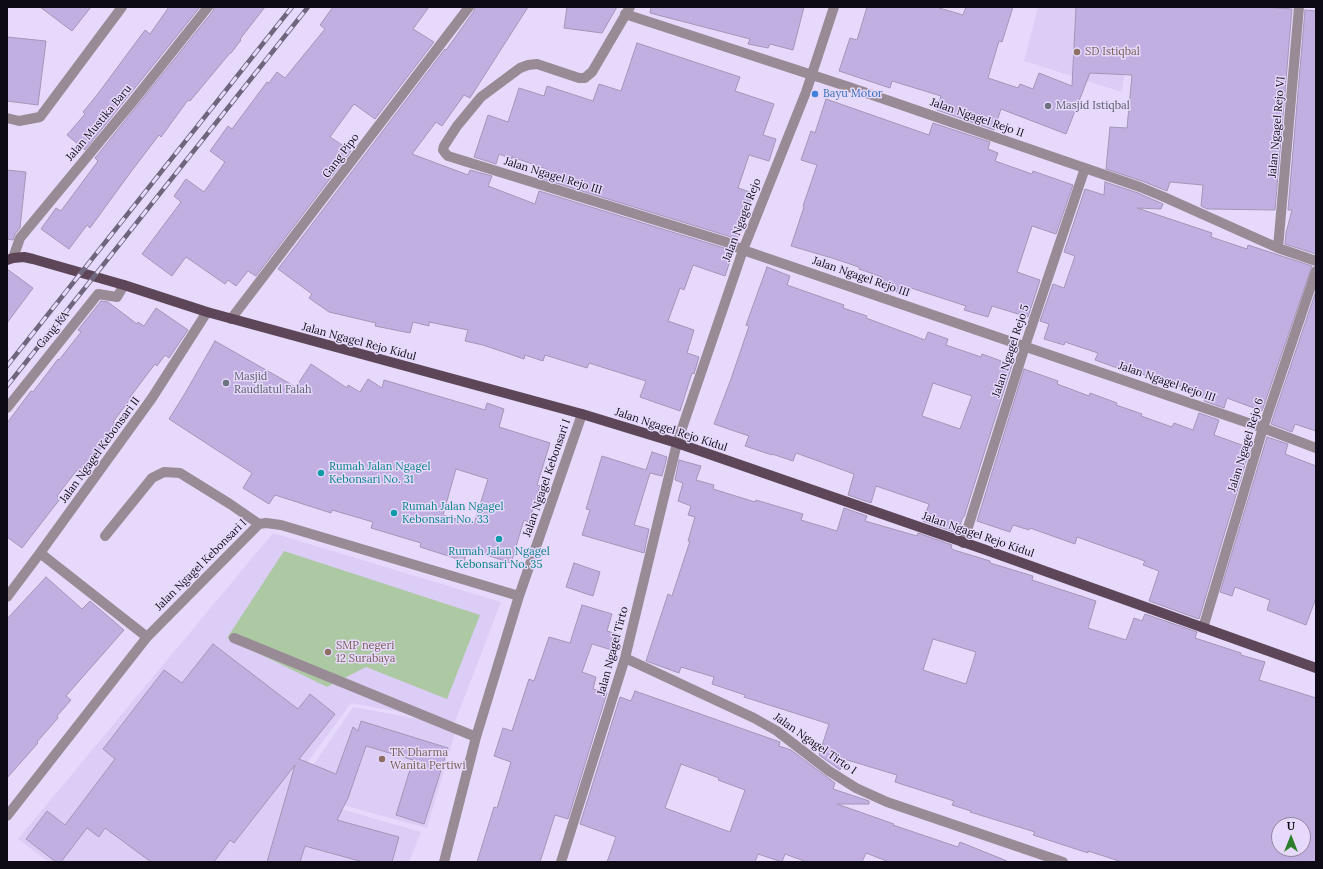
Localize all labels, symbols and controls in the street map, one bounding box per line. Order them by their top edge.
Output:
place label: SD Istiqbal [1085,45,1140,59]
marker: SD Istiqbal [1072,47,1082,57]
street label: Jalan Ngagel Rejo VI [1266,76,1288,178]
street label: Jalan Mustika Baru [63,82,135,164]
place label: Bayu Motor [823,87,883,101]
marker: Bayu Motor [810,89,820,99]
street label: Jalan Ngagel Rejo II [928,96,1026,140]
place label: Masjid Istiqbal [1056,99,1130,113]
marker: Masjid Istiqbal [1043,101,1053,111]
street label: Gang Pipo [320,131,362,181]
street label: Jalan Ngagel Rejo III [502,155,604,197]
street label: Jalan Ngagel Rejo [720,177,764,263]
street label: Jalan Ngagel Rejo III [811,254,911,300]
street label: Jalan Ngagel Rejo 5 [990,303,1032,399]
street label: Gang KA [34,309,72,351]
street label: Jalan Ngagel Rejo Kidul [301,320,417,364]
street label: Jalan Ngagel Rejo III [1117,359,1217,405]
place label: Masjid Raudlatul Falah [234,370,311,396]
marker: Masjid Raudlatul Falah [221,378,231,388]
street label: Jalan Ngagel Kebonsari II [57,395,143,505]
street label: Jalan Ngagel Rejo 6 [1225,397,1267,493]
street label: Jalan Ngagel Rejo Kidul [613,406,729,454]
street label: Jalan Ngagel Kebonsari I [521,417,573,539]
place label: Rumah Jalan Ngagel Kebonsari No. 31 [329,460,430,486]
marker: Rumah Jalan Ngagel Kebonsari No. 31 [316,468,326,478]
place label: Rumah Jalan Ngagel Kebonsari No. 33 [402,500,503,526]
marker: Rumah Jalan Ngagel Kebonsari No. 33 [389,508,399,518]
street label: Jalan Ngagel Rejo Kidul [920,510,1036,560]
street label: Jalan Ngagel Kebonsari I [153,517,249,613]
marker: Rumah Jalan Ngagel Kebonsari No. 35 [494,534,504,544]
place label: Rumah Jalan Ngagel Kebonsari No. 35 [448,545,550,571]
street label: Jalan Ngagel Tirto [595,605,631,697]
place label: SMP negeri 12 Surabaya [336,639,395,665]
marker: SMP negeri 12 Surabaya [323,647,333,657]
street label: Jalan Ngagel Tirto I [771,710,859,778]
place label: TK Dharma Wanita Pertiwi [390,746,466,772]
marker: TK Dharma Wanita Pertiwi [377,754,387,764]
north arrow [1271,817,1311,857]
text: U [1287,819,1295,833]

